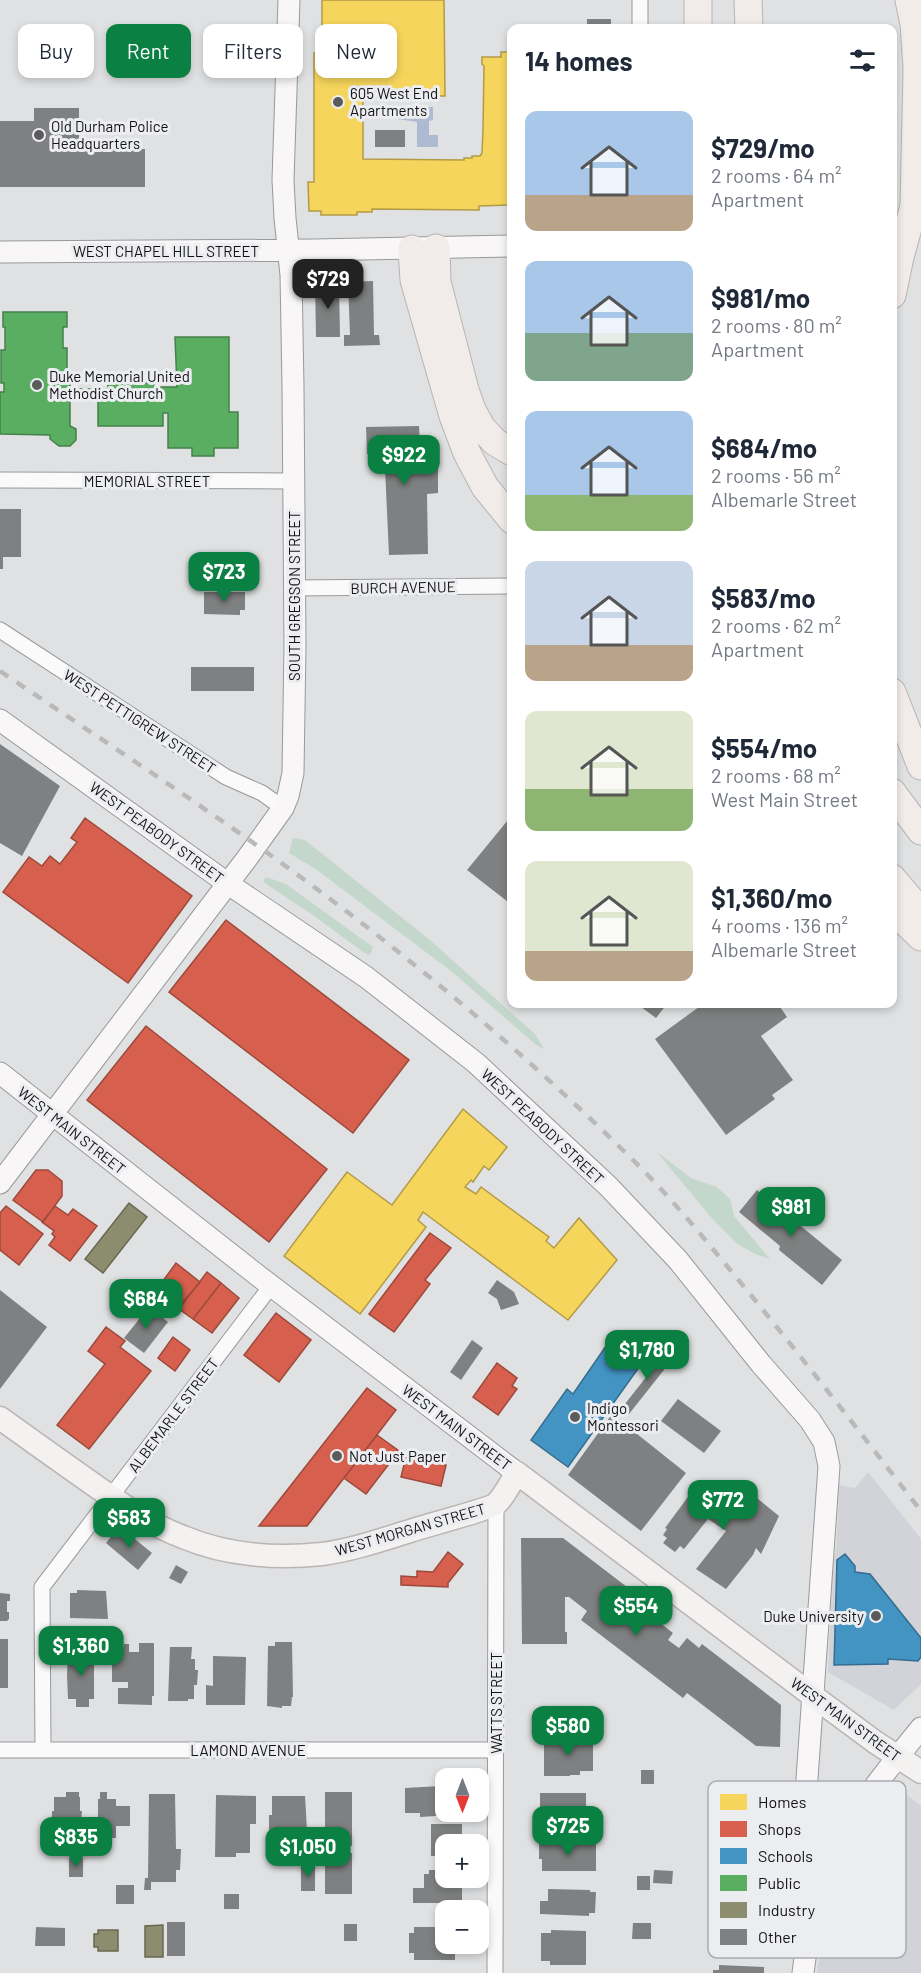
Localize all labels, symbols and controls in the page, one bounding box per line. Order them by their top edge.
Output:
chip: Buy [18,24,94,78]
chip: Rent [106,24,191,78]
chip: Filters [203,24,303,78]
chip: New [315,24,397,78]
icon: filters [846,44,879,77]
text: 14 homes [525,45,632,76]
place label: 605 West End Apartments [350,84,438,119]
marker: 605 West End Apartments [331,95,345,109]
place label: Old Durham Police Headquarters [51,117,169,152]
marker: Old Durham Police Headquarters [32,128,46,142]
text: $729/mo [711,132,815,163]
icon: home [573,135,645,207]
text: 2 rooms · 64 m² [711,163,841,187]
text: Apartment [711,187,804,211]
street label: WEST CHAPEL HILL STREET [73,242,259,260]
pin: $729 [292,259,364,310]
text: $729 [306,266,350,290]
text: $981/mo [711,282,810,313]
icon: home [573,285,645,357]
text: 2 rooms · 80 m² [711,313,842,337]
text: Apartment [711,337,804,361]
place label: Duke Memorial United Methodist Church [49,367,190,402]
marker: Duke Memorial United Methodist Church [30,378,44,392]
text: $684/mo [711,432,817,463]
pin: $922 [368,435,440,486]
icon: home [573,435,645,507]
text: $922 [382,442,426,466]
text: 2 rooms · 56 m² [711,463,841,487]
street label: MEMORIAL STREET [84,472,210,490]
text: Albemarle Street [711,487,857,511]
street label: SOUTH GREGSON STREET [285,511,303,681]
pin: $723 [188,552,260,603]
text: $723 [202,559,246,583]
street label: BURCH AVENUE [350,577,456,597]
text: $583/mo [711,582,816,613]
icon: home [573,585,645,657]
text: 2 rooms · 62 m² [711,613,841,637]
text: Apartment [711,637,804,661]
street label: WEST PETTIGREW STREET [61,665,219,777]
text: $554/mo [711,732,817,763]
icon: home [573,735,645,807]
text: 2 rooms · 68 m² [711,763,841,787]
street label: WEST PEABODY STREET [87,777,227,887]
text: West Main Street [711,787,858,811]
text: $1,360/mo [711,882,832,913]
icon: home [573,885,645,957]
text: 4 rooms · 136 m² [711,913,848,937]
text: Albemarle Street [711,937,857,961]
street label: WEST PEABODY STREET [478,1064,608,1188]
street label: WEST MAIN STREET [15,1082,129,1178]
pin: $981 [755,1187,827,1238]
text: $981 [771,1194,811,1218]
pin: $684 [110,1279,182,1330]
text: $684 [123,1286,169,1310]
pin: $1,780 [598,1330,696,1381]
text: $1,780 [619,1337,675,1361]
street label: ALBEMARLE STREET [124,1354,222,1476]
street label: WEST MAIN STREET [399,1380,515,1474]
place label: Indigo Montessori [587,1399,659,1434]
marker: Indigo Montessori [568,1410,582,1424]
place label: Not Just Paper [349,1447,447,1465]
marker: Not Just Paper [330,1449,344,1463]
pin: $772 [687,1480,759,1531]
text: $772 [702,1487,744,1511]
pin: $583 [93,1498,165,1549]
street label: WEST MORGAN STREET [333,1499,487,1559]
text: $583 [107,1505,151,1529]
pin: $554 [600,1586,672,1637]
text: $554 [613,1593,659,1617]
place label: Duke University [763,1607,864,1625]
marker: Duke University [869,1609,883,1623]
pin: $1,360 [32,1626,130,1677]
text: $1,360 [53,1633,109,1657]
street label: WATTS STREET [487,1652,505,1754]
street label: WEST MAIN STREET [787,1673,905,1765]
pin: $580 [532,1706,604,1757]
text: $580 [546,1713,590,1737]
street label: LAMOND AVENUE [190,1741,306,1759]
north arrow [435,1768,489,1822]
map controls [435,1768,489,1954]
legend [708,1781,906,1958]
text: Homes [758,1792,806,1811]
pin: $725 [532,1806,604,1857]
text: $725 [546,1813,590,1837]
pin: $835 [40,1817,112,1868]
text: Shops [758,1819,801,1838]
text: $835 [54,1824,98,1848]
pin: $1,050 [259,1827,357,1878]
text: $1,050 [280,1834,336,1858]
button: + [435,1834,489,1888]
text: Schools [758,1846,813,1865]
text: Public [758,1873,801,1892]
button: − [435,1900,489,1954]
text: Industry [758,1900,816,1919]
text: Other [758,1927,797,1946]

